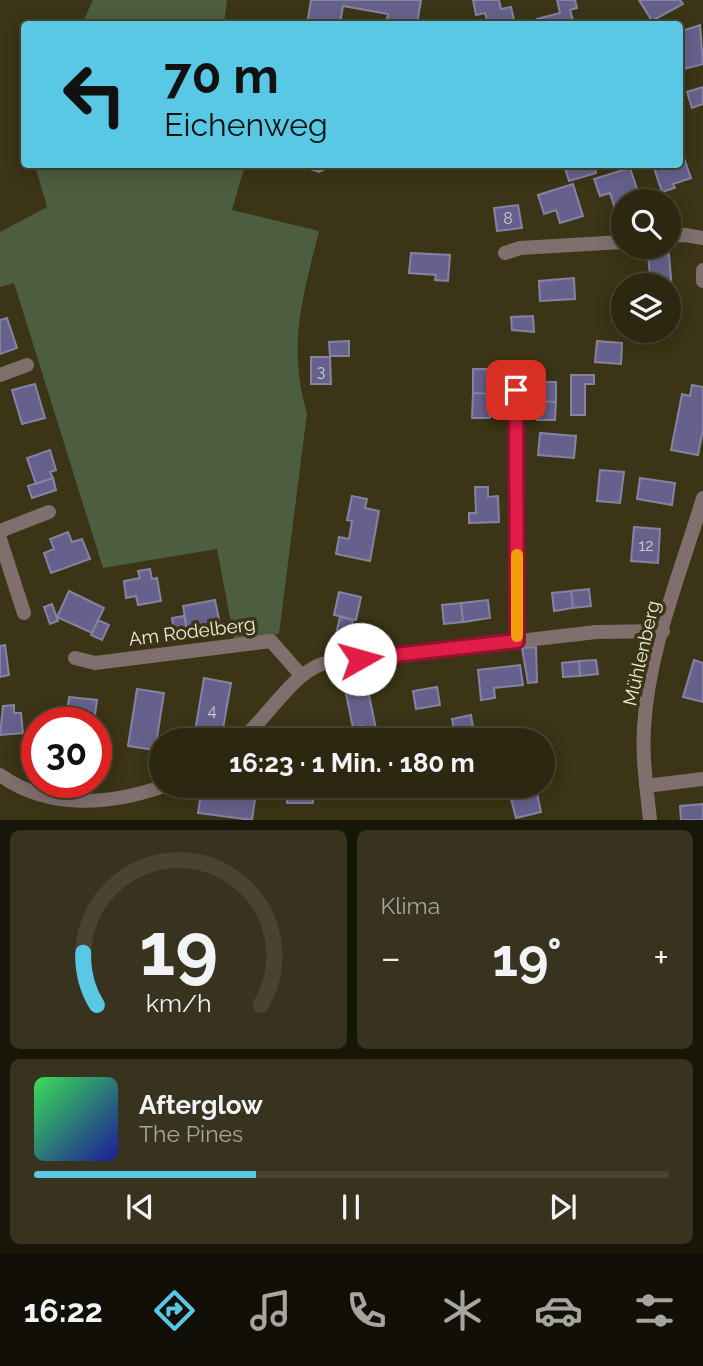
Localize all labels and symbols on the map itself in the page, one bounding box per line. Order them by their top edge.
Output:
house number: 8 [503,209,513,228]
pin [486,360,546,420]
house number: 3 [317,362,325,381]
house number: 12 [638,536,654,555]
street label: Mühlenberg [618,598,664,708]
street label: Am Rodelberg [127,612,257,650]
position arrow [323,622,397,696]
house number: 4 [208,701,217,720]
speed limit sign: 30 [21,707,112,798]

